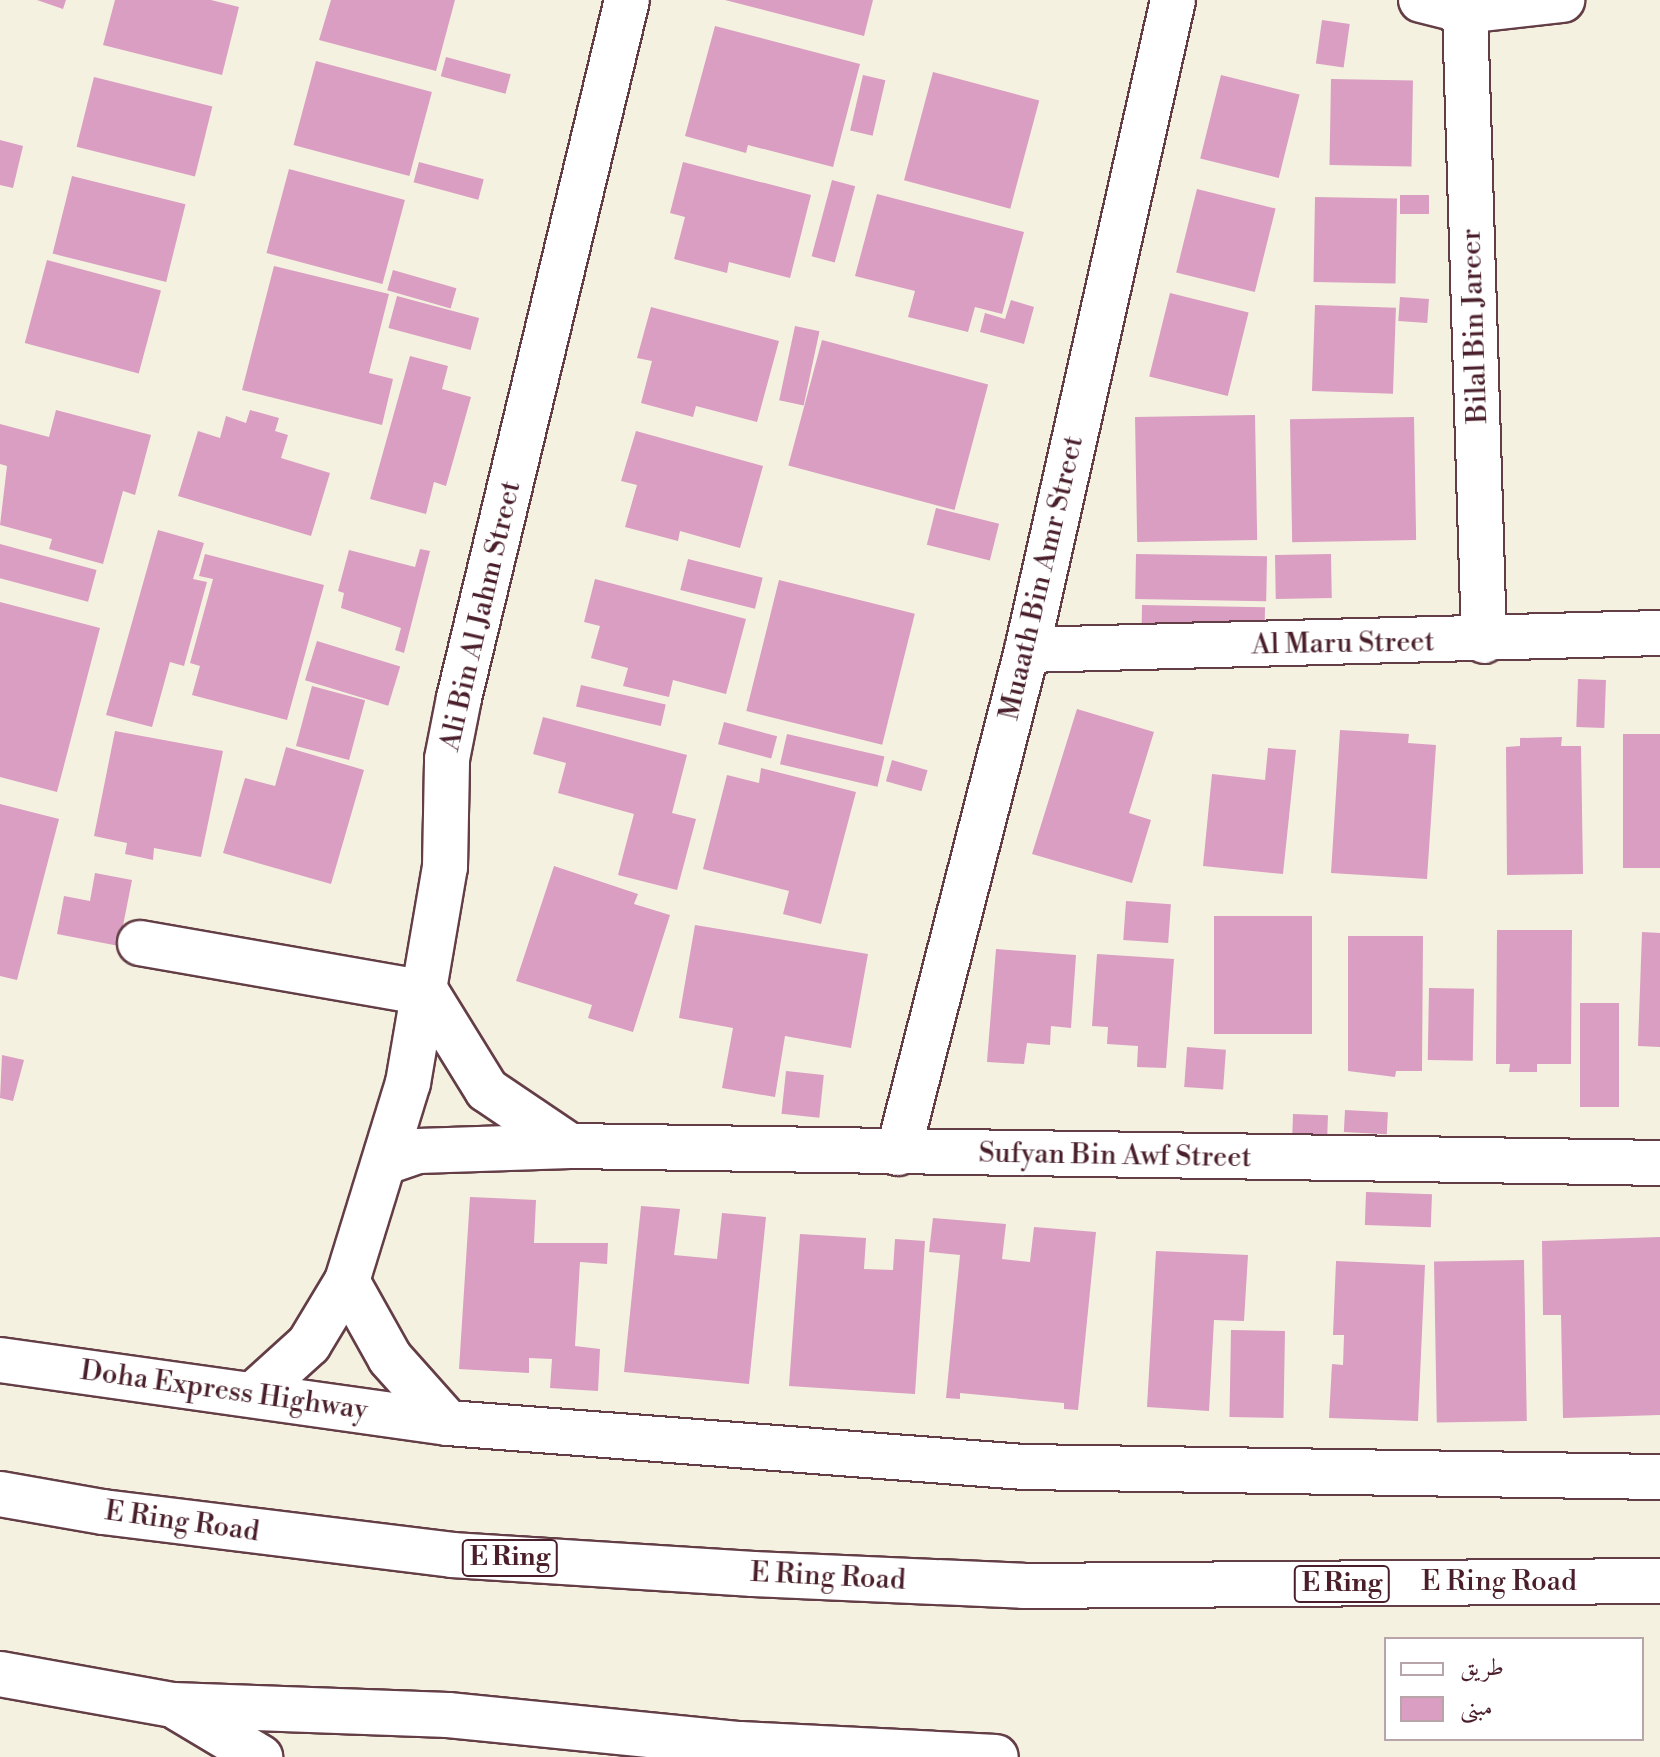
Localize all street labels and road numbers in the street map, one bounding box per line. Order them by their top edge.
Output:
street label: Bilal Bin Jareer [1455,228,1495,424]
street label: Muaath Bin Amr Street [993,433,1091,723]
street label: Ali Bin Al Jahm Street [434,478,528,754]
street label: Al Maru Street [1251,626,1435,662]
street label: Sufyan Bin Awf Street [978,1137,1252,1175]
street label: Doha Express Highway [78,1354,370,1428]
street label: E Ring Road [103,1495,261,1549]
road number: E Ring [460,1536,560,1580]
street label: E Ring Road [749,1556,907,1598]
road number: E Ring [1292,1562,1392,1606]
street label: E Ring Road [1421,1565,1577,1599]

